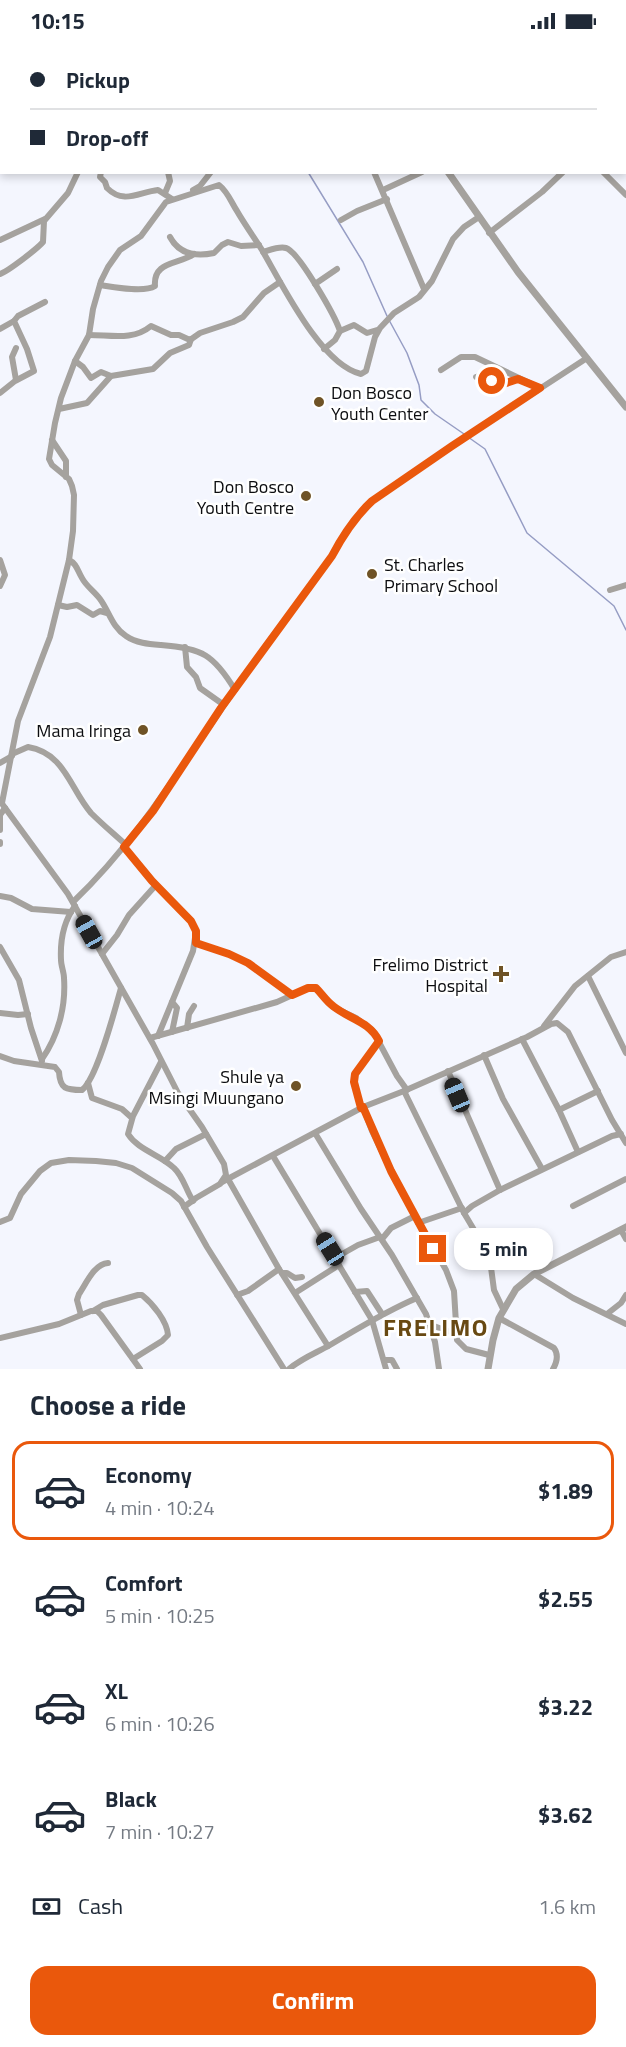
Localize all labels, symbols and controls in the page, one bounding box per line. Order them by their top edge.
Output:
text: 10:15 [30,4,85,38]
text: Pickup [66,63,130,97]
text: Drop-off [66,121,148,155]
route start [478,367,505,394]
place label: Don Bosco Youth Center [331,379,428,427]
marker: Don Bosco Youth Center [312,395,326,409]
place label: Don Bosco Youth Centre [197,473,294,521]
marker: Don Bosco Youth Centre [299,489,313,503]
place label: St. Charles Primary School [384,551,498,599]
marker: St. Charles Primary School [365,567,379,581]
place label: Mama Iringa [36,717,131,744]
marker: Mama Iringa [136,723,150,737]
car [72,912,106,952]
place label: Frelimo District Hospital [373,951,489,999]
marker: Frelimo District Hospital [492,965,510,983]
place label: Shule ya Msingi Muungano [148,1063,284,1111]
car [442,1075,472,1115]
marker: Shule ya Msingi Muungano [289,1079,303,1093]
callout: 5 min [454,1228,553,1270]
car [313,1229,347,1269]
text: 5 min [479,1233,528,1264]
route end [419,1235,446,1262]
district label: FRELIMO [383,1309,489,1345]
text: Choose a ride [30,1384,186,1425]
text: Economy [105,1458,192,1492]
icon: car [33,1464,87,1518]
text: $1.89 [538,1474,593,1508]
text: 4 min · 10:24 [105,1492,215,1523]
text: Comfort [105,1566,183,1600]
icon: car [33,1572,87,1626]
text: $2.55 [538,1582,593,1616]
text: 5 min · 10:25 [105,1600,215,1631]
text: XL [105,1674,128,1708]
icon: car [33,1680,87,1734]
text: $3.22 [538,1690,593,1724]
text: 6 min · 10:26 [105,1708,215,1739]
text: Black [105,1782,157,1816]
icon: car [33,1788,87,1842]
text: $3.62 [538,1798,593,1832]
text: 7 min · 10:27 [105,1816,215,1847]
text: Cash [78,1889,123,1923]
icon: cash [30,1890,63,1923]
text: 1.6 km [539,1891,596,1922]
button: Confirm [30,1966,596,2035]

